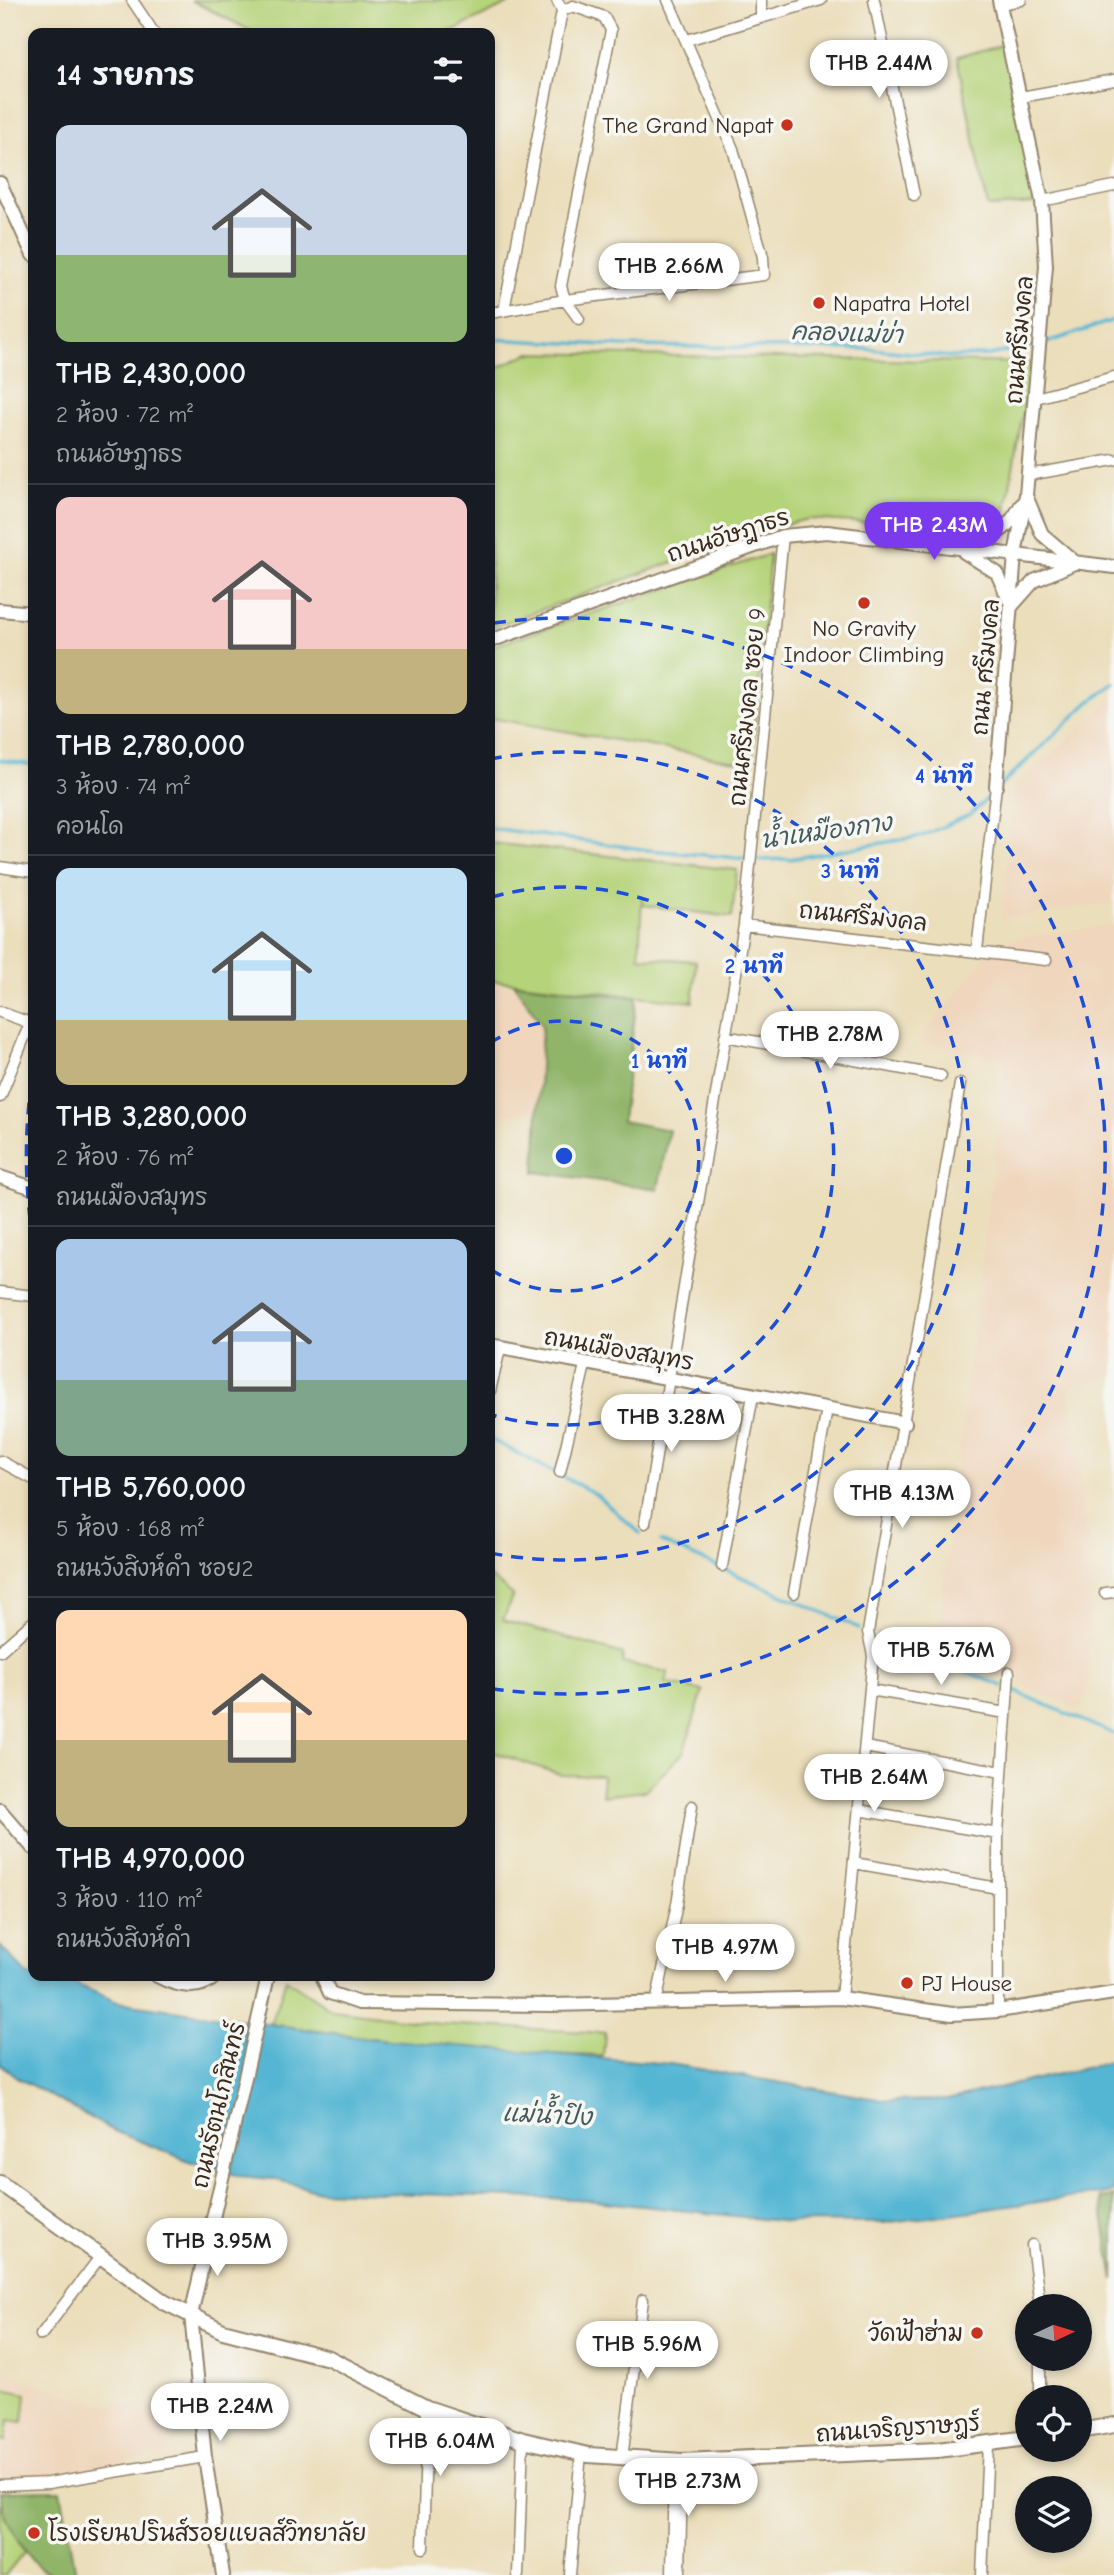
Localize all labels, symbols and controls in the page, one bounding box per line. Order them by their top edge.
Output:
pin: THB 2.44M [799,41,959,100]
text: THB 2.44M [826,49,932,76]
icon: filters [429,51,467,89]
text: 14 รายการ [56,58,195,93]
place label: The Grand Napat [602,112,774,139]
marker: The Grand Napat [779,117,795,133]
icon: home [199,170,325,296]
pin: THB 2.66M [589,244,749,303]
text: THB 2.66M [615,252,723,279]
street label: ถนนศรีมงคล [998,275,1039,405]
place label: Napatra Hotel [833,290,970,317]
marker: Napatra Hotel [811,295,827,311]
water label: คลองแม่ข่า [791,316,905,349]
text: THB 2,430,000 [56,356,246,391]
text: 2 ห้อง · 72 m² [56,401,193,428]
text: ถนนอัษฎาธร [56,441,183,468]
street label: ถนนอัษฎาธร [664,503,793,570]
pin: THB 2.43M [854,503,1014,562]
text: THB 2.43M [881,511,988,538]
icon: home [199,542,325,668]
marker: No Gravity Indoor Climbing [856,595,872,611]
street label: ถนน ศรีมงคล [964,597,1005,737]
street label: ถนนศรีมงคล ซอย 9 [722,606,771,808]
place label: No Gravity Indoor Climbing [784,615,944,668]
text: THB 2,780,000 [56,728,245,763]
text: 4 นาที [915,762,973,788]
text: 3 ห้อง · 74 m² [56,773,190,800]
water label: น้ำเหมืองกาง [757,800,895,854]
text: คอนโด [56,813,124,840]
text: 3 นาที [821,857,880,883]
street label: ถนนศรีมงคล [798,894,929,937]
icon: home [199,913,325,1039]
text: 2 นาที [725,952,784,978]
pin: THB 2.78M [750,1012,910,1071]
text: THB 2.78M [777,1020,883,1047]
text: 1 นาที [631,1047,687,1073]
text: THB 3,280,000 [56,1099,247,1134]
text: 2 ห้อง · 76 m² [56,1144,193,1171]
centre of rings [552,1144,576,1168]
text: ถนนเมืองสมุทร [56,1184,208,1211]
icon: home [199,1284,325,1410]
street label: ถนนเมืองสมุทร [541,1321,696,1380]
pin: THB 3.28M [591,1394,751,1454]
text: THB 3.28M [617,1403,725,1430]
text: THB 5,760,000 [56,1470,246,1505]
pin: THB 4.13M [822,1470,982,1530]
text: THB 4.13M [850,1479,954,1506]
text: 5 ห้อง · 168 m² [56,1515,204,1542]
text: ถนนวังสิงห์คำ ซอย2 [56,1555,254,1582]
pin: THB 5.76M [861,1628,1021,1687]
text: THB 5.76M [887,1636,995,1663]
icon: home [199,1655,325,1781]
pin: THB 2.64M [794,1755,954,1814]
text: THB 2.64M [820,1763,928,1790]
text: THB 4,970,000 [56,1841,246,1876]
text: 3 ห้อง · 110 m² [56,1886,202,1913]
pin: THB 4.97M [645,1924,805,1984]
text: ถนนวังสิงห์คำ [56,1926,191,1953]
text: THB 4.97M [672,1933,778,1960]
place label: PJ House [921,1970,1012,1997]
marker: PJ House [899,1975,915,1991]
street label: ถนนรัตนโกสินทร์ [183,2019,251,2191]
water label: แม่น้ำปิง [502,2091,595,2131]
pin: THB 3.95M [137,2218,297,2278]
text: THB 3.95M [163,2227,272,2254]
north arrow [1015,2294,1092,2371]
map controls [1015,2294,1092,2553]
place label: วัดฟ้าฮ่าม [868,2318,963,2347]
pin: THB 5.96M [567,2322,727,2381]
marker: วัดฟ้าฮ่าม [969,2325,985,2341]
text: THB 5.96M [592,2330,702,2357]
pin: THB 2.24M [140,2384,300,2443]
button: locate [1015,2385,1092,2462]
text: THB 2.24M [167,2392,273,2419]
street label: ถนนเจริญราษฎร์ [815,2406,981,2450]
pin: THB 6.04M [360,2418,520,2478]
text: THB 6.04M [385,2427,495,2454]
pin: THB 2.73M [608,2458,768,2518]
text: THB 2.73M [635,2467,741,2494]
button: layers [1015,2476,1092,2553]
place label: โรงเรียนปรินส์รอยแยลส์วิทยาลัย [48,2517,367,2547]
marker: โรงเรียนปรินส์รอยแยลส์วิทยาลัย [26,2525,42,2541]

